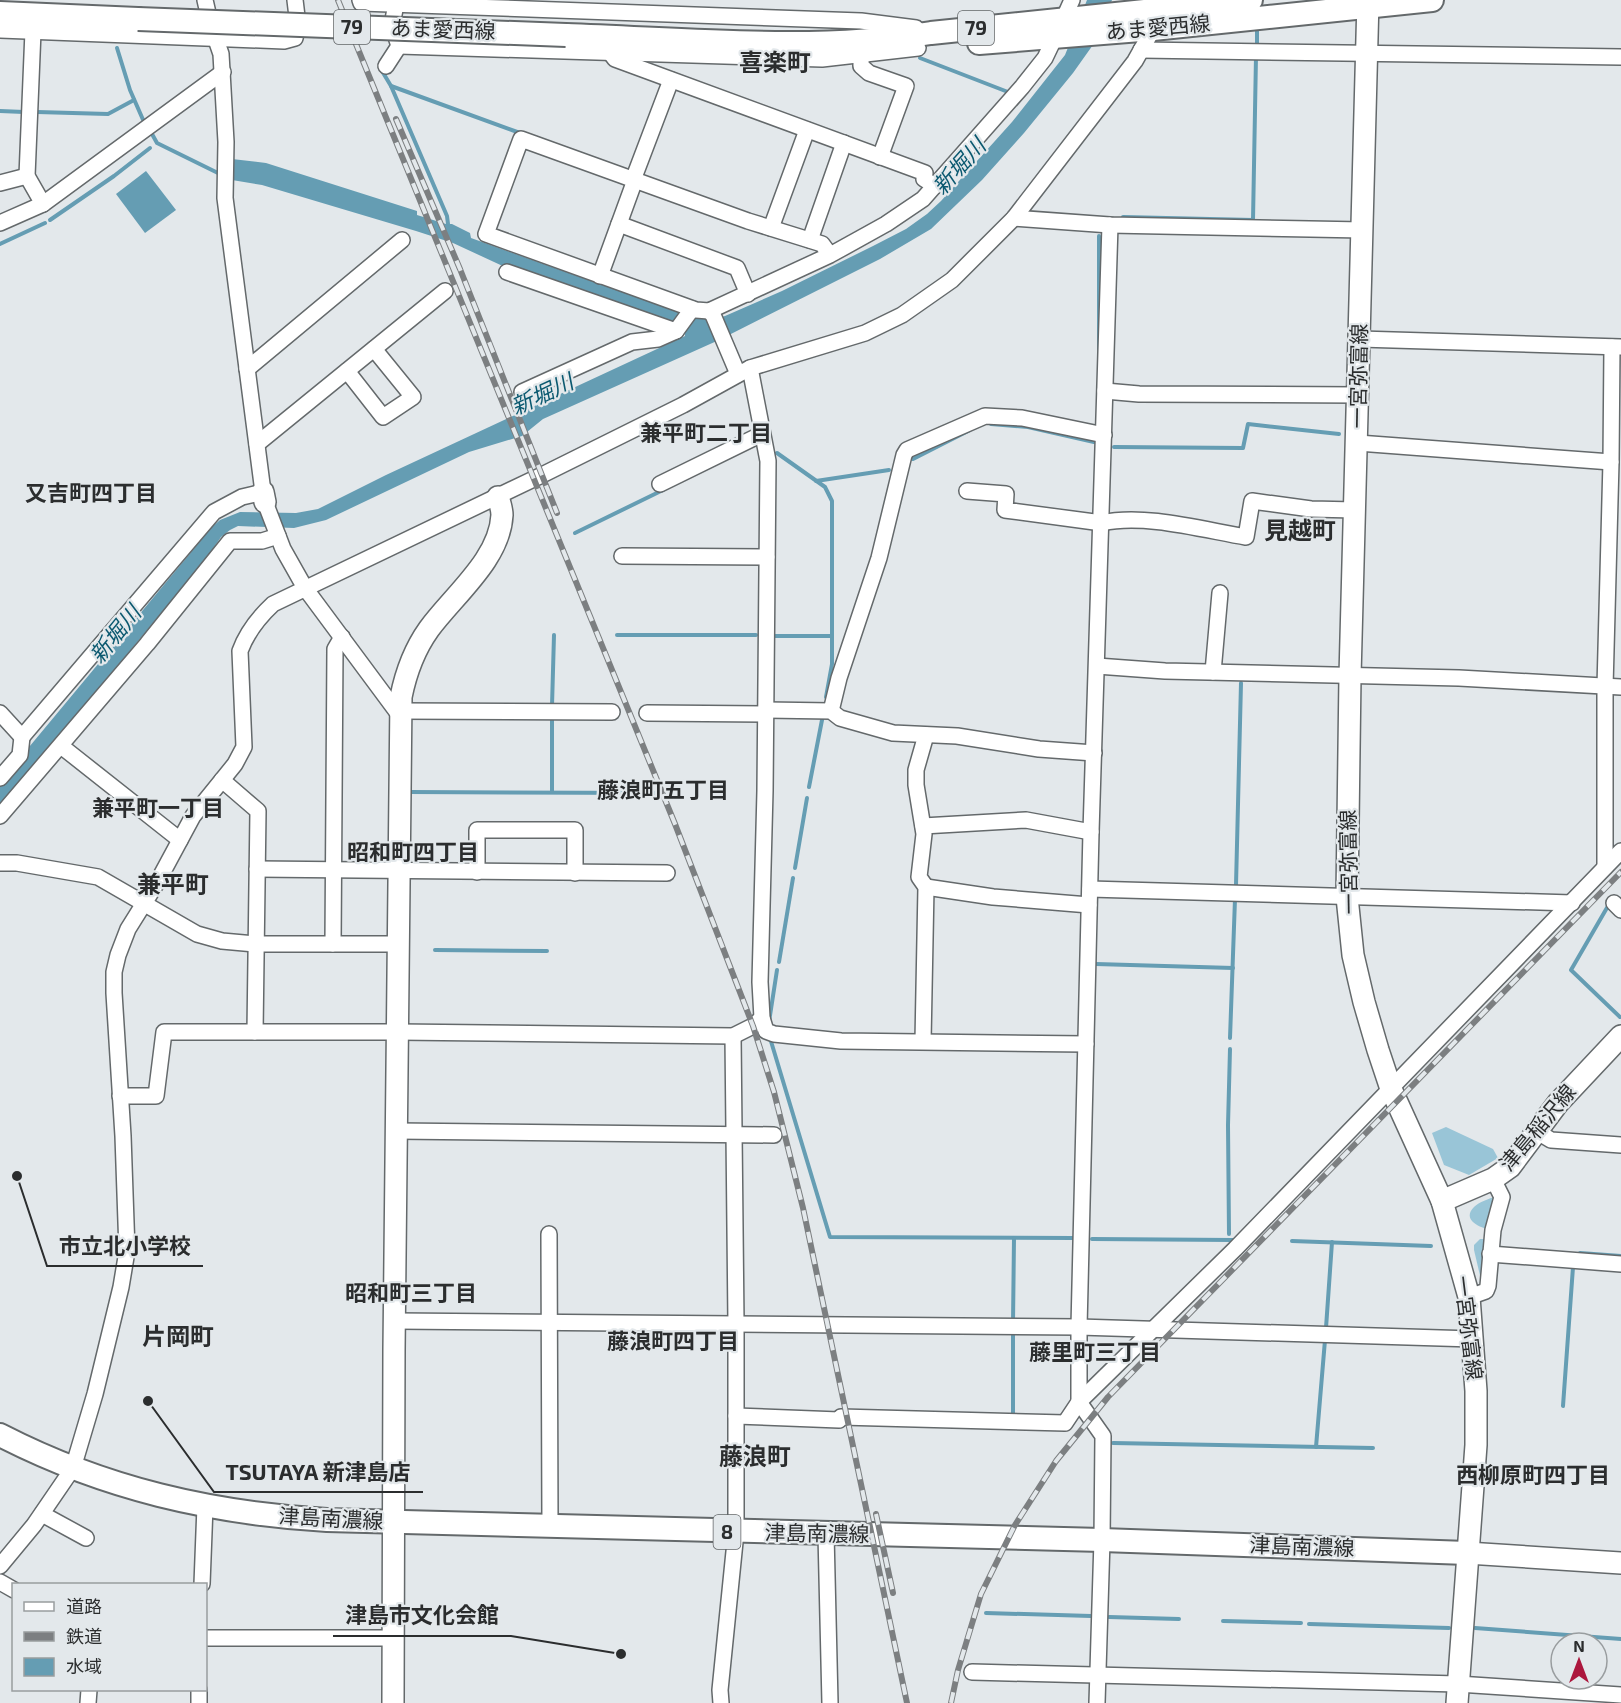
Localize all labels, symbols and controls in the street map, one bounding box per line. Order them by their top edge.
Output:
street label: あま愛西線 [1104,9,1211,44]
road number: 79 [334,10,370,44]
road number: 79 [958,11,994,45]
street label: あま愛西線 [390,14,496,43]
district label: 喜楽町 [739,47,811,76]
water label: 新堀川 [927,131,991,199]
street label: 一宮弥富線 [1344,323,1371,429]
water label: 新堀川 [506,367,579,419]
district label: 兼平町二丁目 [640,419,772,445]
district label: 又吉町四丁目 [25,479,157,505]
district label: 見越町 [1264,515,1336,544]
water label: 新堀川 [83,598,146,667]
district label: 藤浪町五丁目 [597,776,729,802]
district label: 兼平町一丁目 [92,794,224,820]
street label: 一宮弥富線 [1334,809,1361,915]
district label: 昭和町四丁目 [347,838,479,864]
district label: 兼平町 [137,869,209,898]
street label: 津島稲沢線 [1494,1079,1580,1175]
callout: 市立北小学校 [47,1226,203,1266]
text: 市立北小学校 [59,1232,191,1258]
street label: 一宮弥富線 [1451,1274,1488,1381]
district label: 昭和町三丁目 [345,1279,477,1305]
district label: 片岡町 [142,1321,214,1350]
district label: 藤浪町四丁目 [607,1327,739,1353]
district label: 藤里町三丁目 [1029,1338,1161,1364]
district label: 藤浪町 [719,1441,791,1470]
callout: TSUTAYA 新津島店 [214,1452,423,1492]
text: TSUTAYA 新津島店 [225,1458,411,1484]
district label: 西柳原町四丁目 [1456,1461,1610,1487]
street label: 津島南濃線 [278,1502,384,1533]
road number: 8 [714,1515,740,1549]
street label: 津島南濃線 [764,1519,870,1546]
street label: 津島南濃線 [1249,1531,1355,1560]
legend [12,1583,207,1691]
text: 道路 [66,1595,102,1617]
callout: 津島市文化会館 [333,1596,511,1636]
text: 津島市文化会館 [345,1601,499,1627]
text: 鉄道 [66,1625,102,1647]
north arrow [1549,1631,1609,1691]
text: N [1573,1636,1585,1655]
text: 水域 [66,1655,102,1677]

